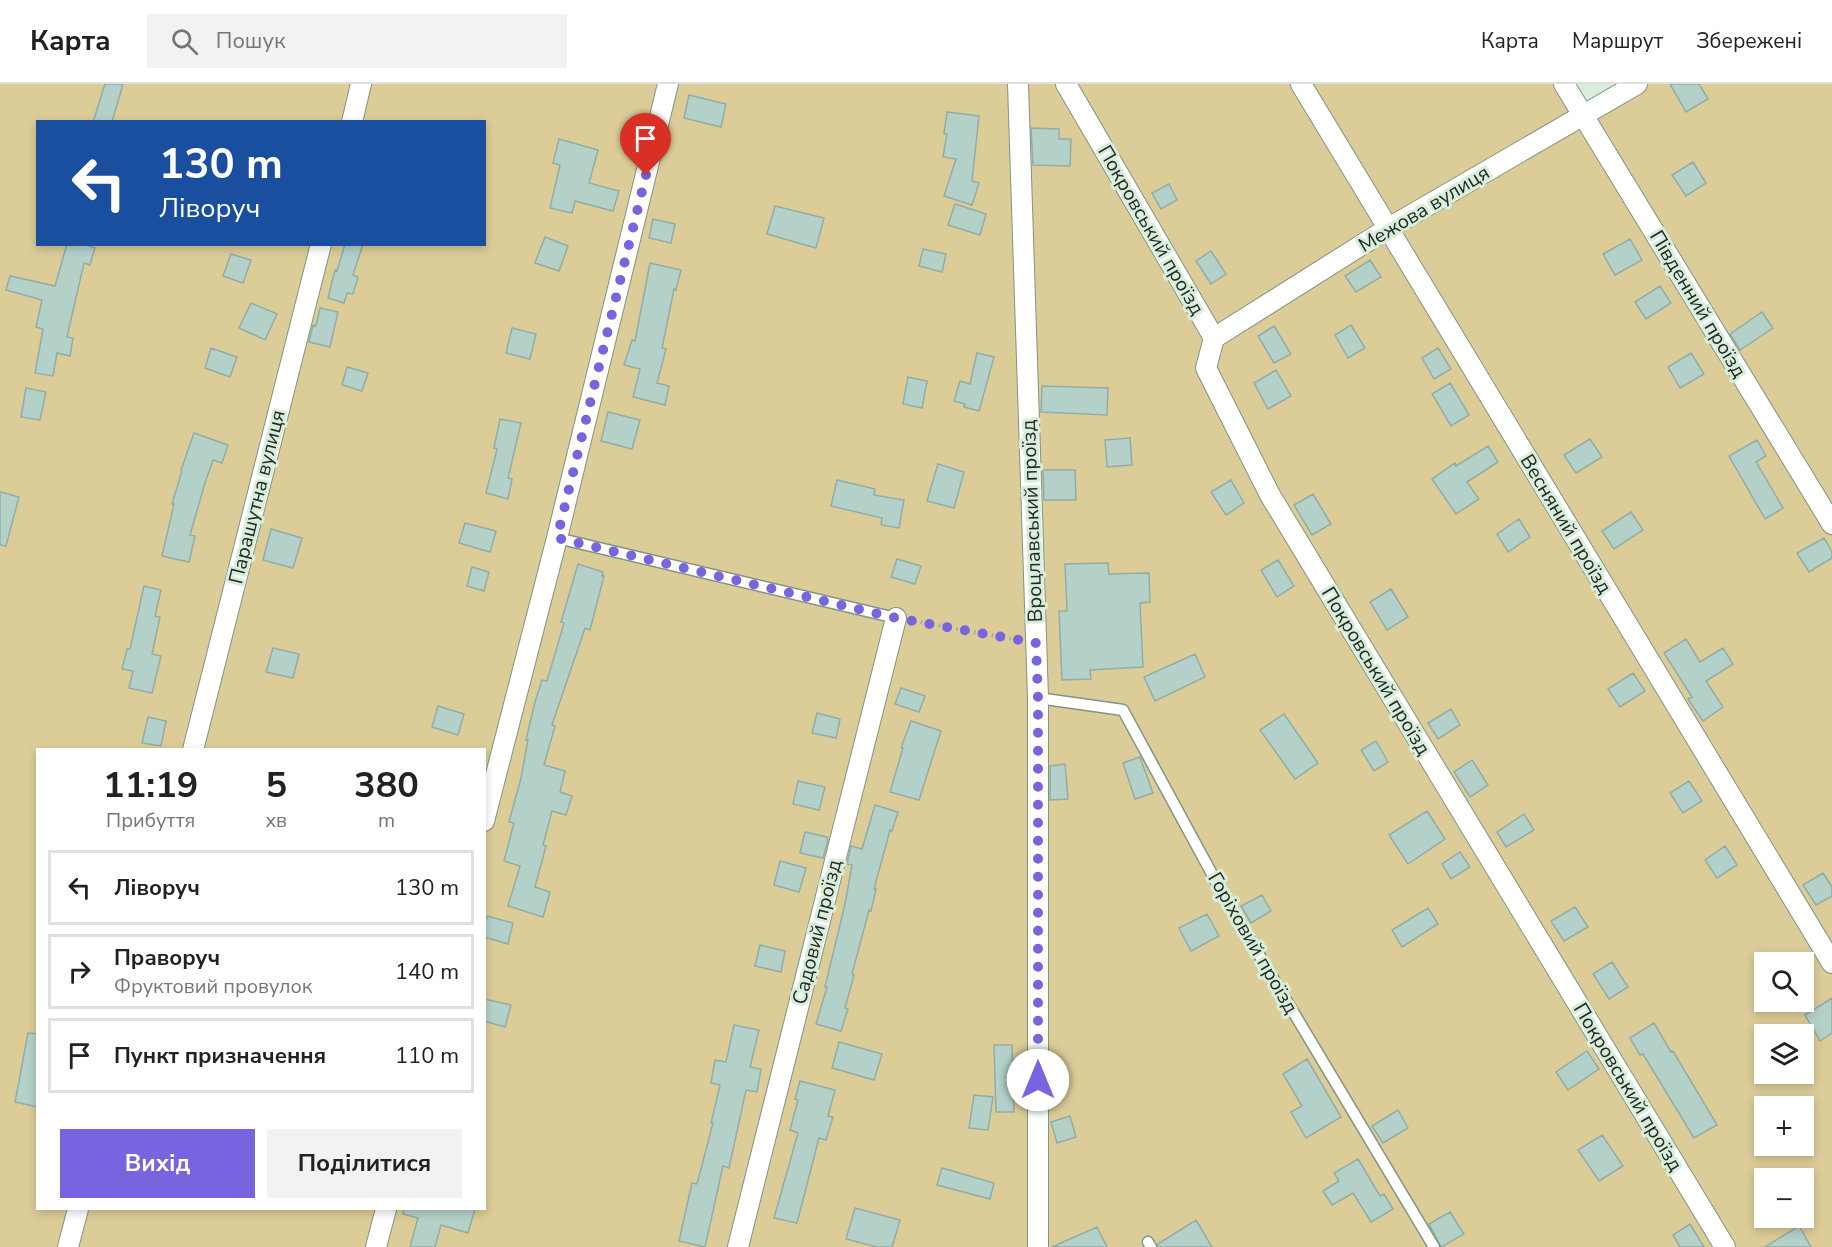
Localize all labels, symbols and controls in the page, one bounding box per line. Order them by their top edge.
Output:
search box [147,14,567,68]
text: Карта [30,22,111,60]
icon: search [168,25,201,58]
text: Пошук [216,26,286,56]
text: Карта [1481,27,1539,55]
text: Маршрут [1572,27,1663,55]
text: Збережені [1696,27,1802,55]
pin [620,113,671,175]
icon: arrive [629,122,662,155]
text: 130 m [159,136,283,193]
street label: Покровський проїзд [1091,140,1211,320]
icon: left [60,144,138,222]
street label: Межова вулиця [1353,159,1495,259]
text: Ліворуч [159,190,260,227]
street label: Південний проїзд [1643,225,1753,383]
street label: Парашутна вулиця [222,407,292,587]
street label: Вроцлавський проїзд [1015,419,1049,623]
street label: Весняний проїзд [1514,449,1618,599]
street label: Покровський проїзд [1315,582,1437,760]
text: 11:19 [103,761,198,810]
text: 5 [265,761,287,810]
text: 380 [354,761,419,810]
text: Прибуття [106,807,195,834]
text: хв [265,807,287,834]
text: m [378,807,395,834]
street label: Садовий проїзд [786,857,848,1007]
street label: Горіховий проїзд [1201,867,1305,1019]
icon: left [63,871,96,904]
text: Ліворуч [114,873,200,903]
text: 130 m [395,873,459,903]
text: Праворуч [114,943,220,973]
map controls [1754,952,1814,1228]
button: search [1754,952,1814,1012]
icon: right [63,955,96,988]
text: 140 m [395,957,459,987]
text: Фруктовий провулок [114,973,312,1000]
street label: Покровський проїзд [1567,998,1689,1176]
button: layers [1754,1024,1814,1084]
icon: arrive [63,1039,96,1072]
text: Пункт призначення [114,1041,326,1071]
text: 110 m [395,1041,459,1071]
position arrow [1006,1048,1070,1112]
button: + [1754,1096,1814,1156]
button: Вихід [60,1129,255,1198]
button: Поділитися [267,1129,462,1198]
button: − [1754,1168,1814,1228]

